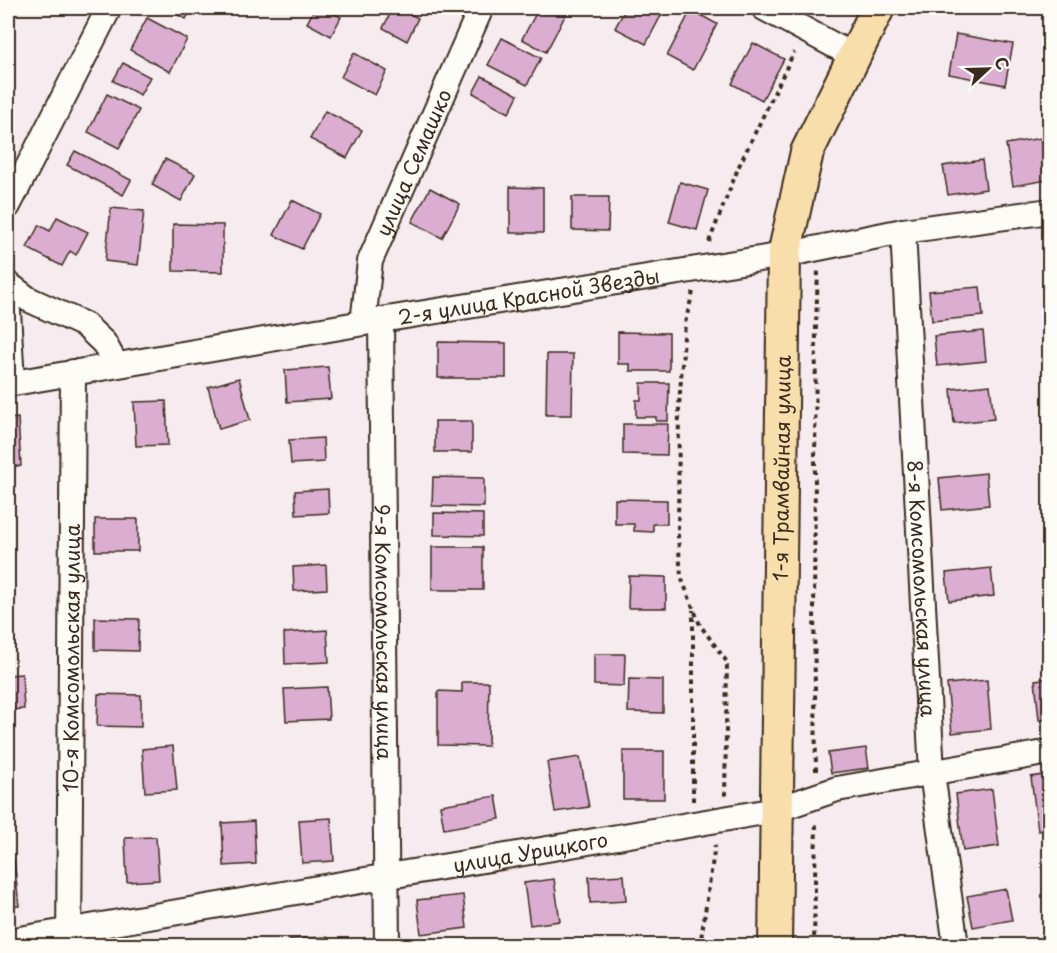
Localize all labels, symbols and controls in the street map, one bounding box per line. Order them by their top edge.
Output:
north arrow [958,39,1018,99]
text: С [989,53,1016,73]
street label: улица Семашко [368,84,459,241]
street label: 2-я улица Красной Звезды [396,260,661,332]
street label: 1-я Трамвайная улица [765,354,798,581]
street label: 8-я Комсомольская улица [900,459,944,718]
street label: 9-я Комсомольская улица [368,504,400,761]
street label: 10-я Комсомольская улица [55,523,87,792]
street label: улица Урицкого [451,824,610,880]

